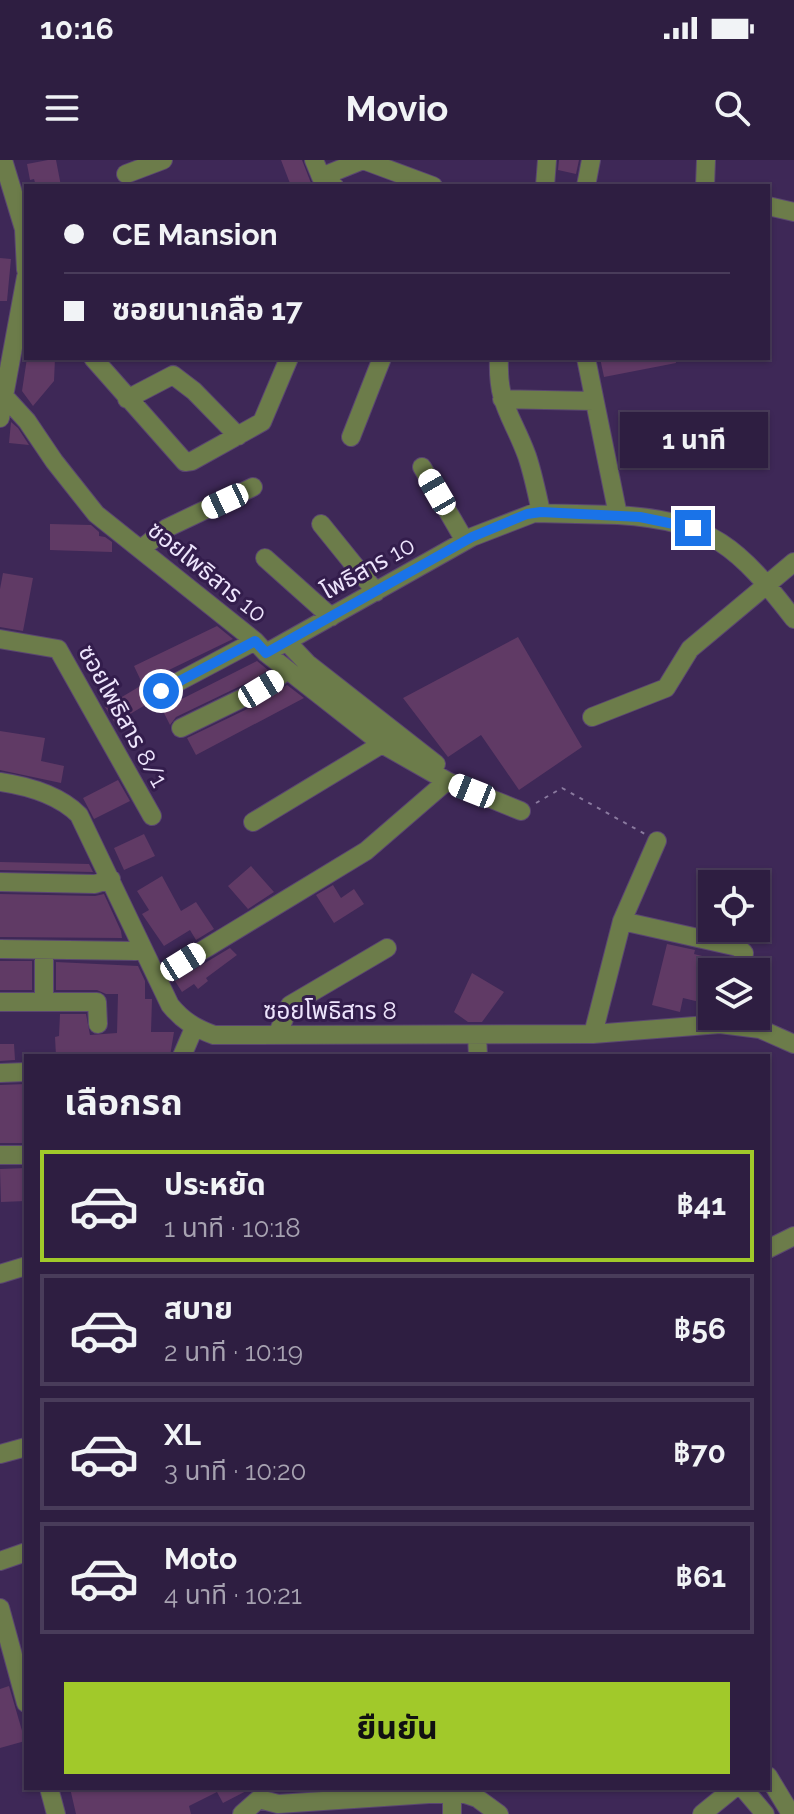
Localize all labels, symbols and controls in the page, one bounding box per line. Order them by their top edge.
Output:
text: 10:16 [40,11,114,46]
icon: menu [40,86,84,130]
icon: search [710,86,754,130]
text: Movio [346,87,448,129]
text: CE Mansion [112,217,278,252]
text: ซอยนาเกลือ 17 [112,292,303,327]
callout: 1 นาที [619,412,767,468]
text: 1 นาที [662,425,726,455]
car [415,465,459,519]
car [198,480,252,522]
route end [675,510,711,546]
street label: ซอยโพธิสาร 10 [142,515,273,628]
street label: โพธิสาร 10 [316,530,420,605]
street label: ซอยโพธิสาร 8/1 [72,640,174,792]
car [234,666,288,712]
route start [143,673,179,709]
car [445,771,499,811]
map controls [698,870,770,1030]
button: locate [698,870,770,942]
car [156,939,210,985]
button: layers [698,958,770,1030]
street label: ซอยโพธิสาร 8 [263,996,397,1025]
text: เลือกรถ [64,1081,183,1123]
text: ประหยัด [164,1167,266,1202]
icon: car [68,1170,140,1242]
text: ฿41 [677,1187,726,1222]
text: 1 นาที · 10:18 [164,1213,301,1243]
text: สบาย [164,1291,233,1326]
icon: car [68,1294,140,1366]
text: ฿56 [674,1311,726,1346]
text: 2 นาที · 10:19 [164,1337,303,1367]
text: XL [164,1417,201,1452]
icon: car [68,1418,140,1490]
text: ฿70 [673,1435,726,1470]
text: 3 นาที · 10:20 [164,1456,306,1486]
text: Moto [164,1541,237,1576]
icon: car [68,1542,140,1614]
text: ฿61 [676,1559,726,1594]
text: 4 นาที · 10:21 [164,1580,302,1610]
button: ยืนยัน [64,1682,730,1774]

